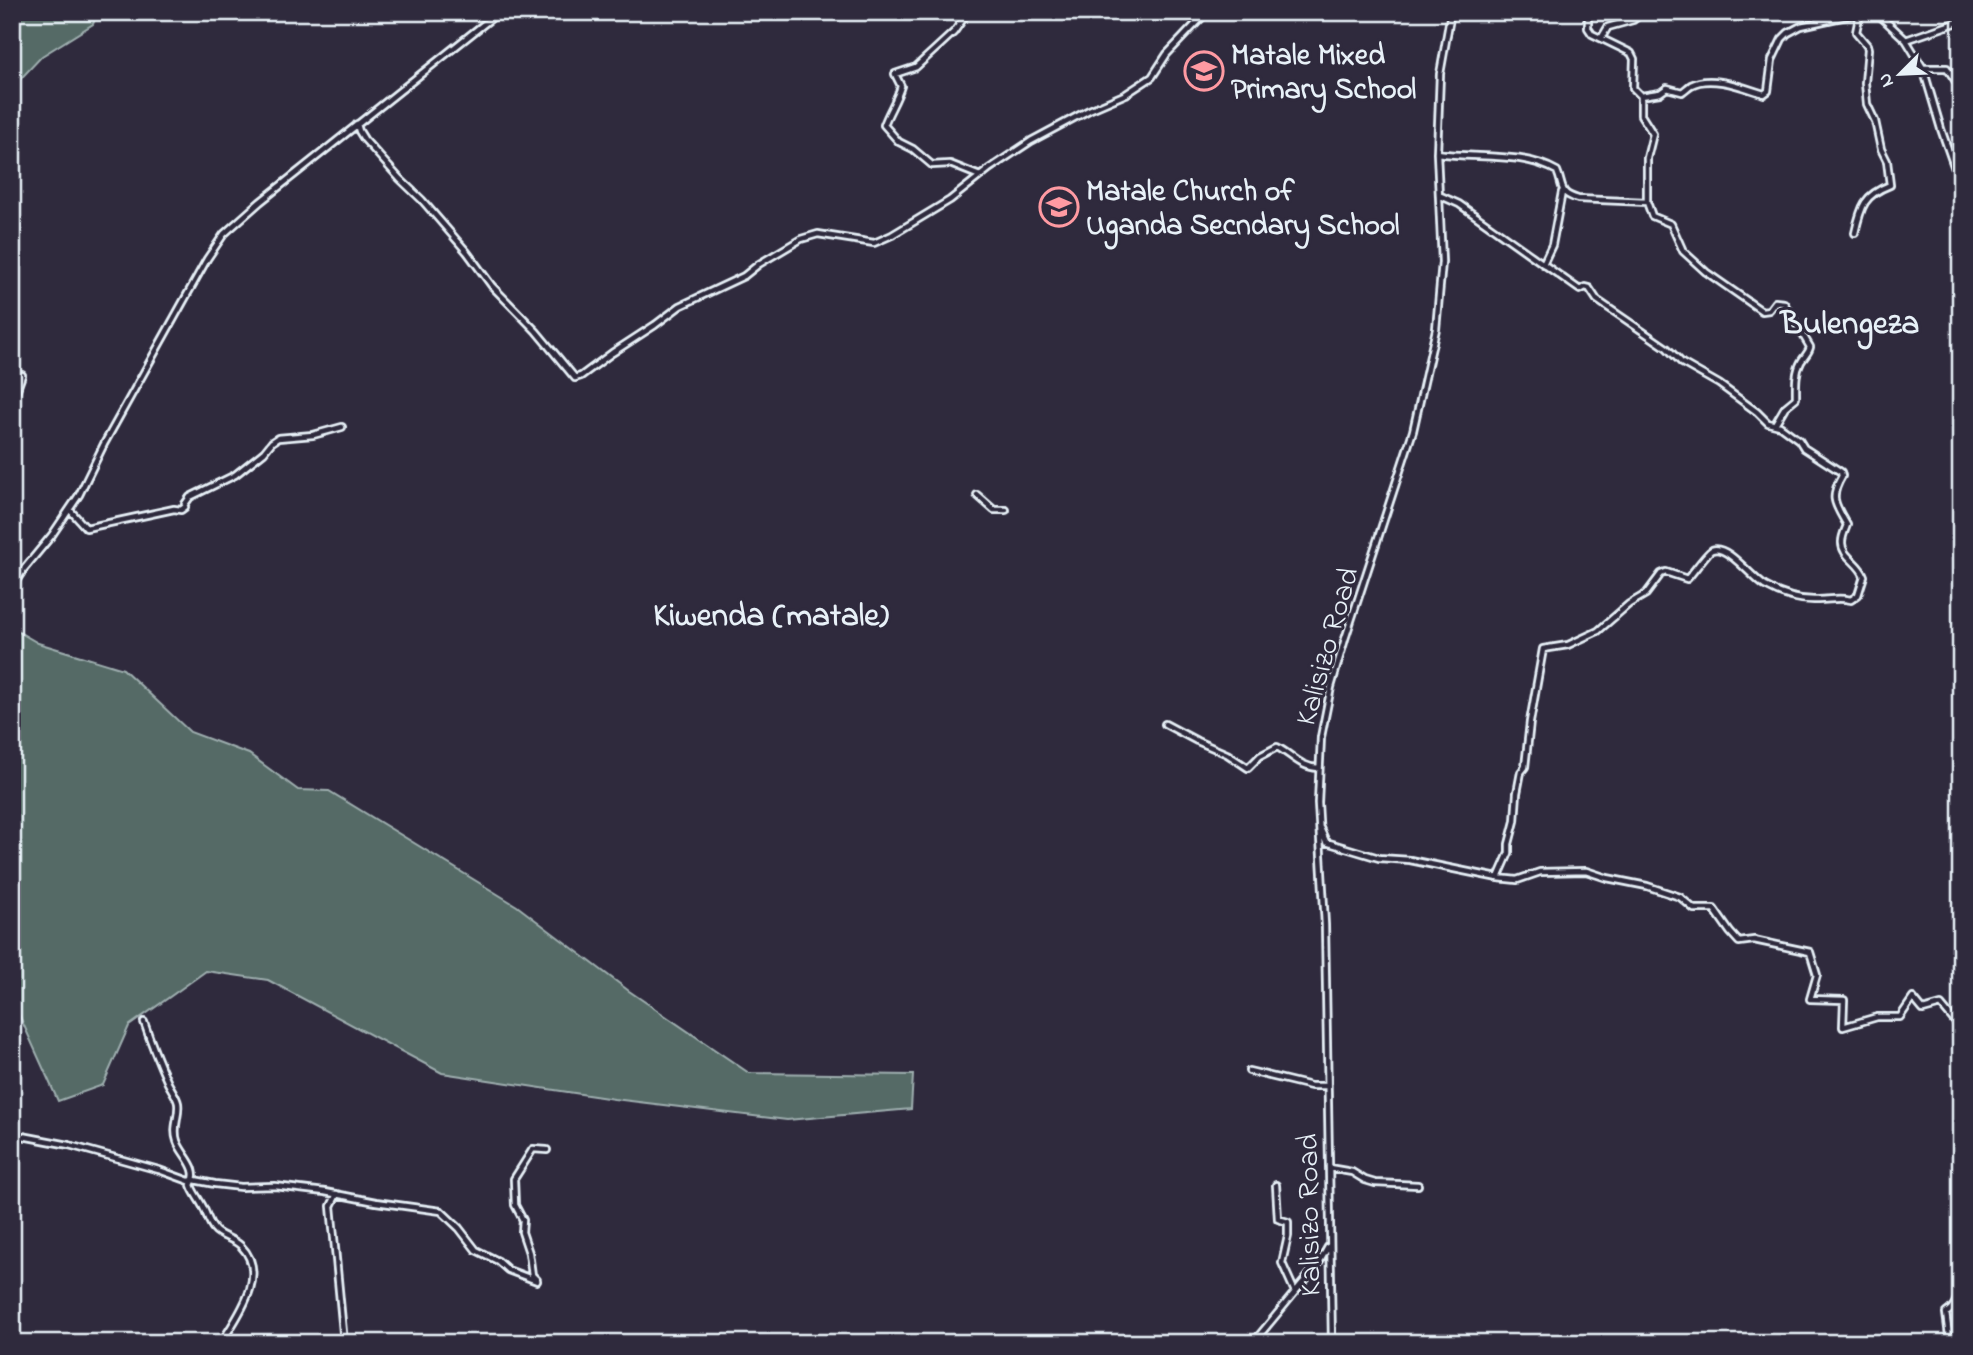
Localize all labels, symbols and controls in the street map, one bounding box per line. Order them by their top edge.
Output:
place label: Matale Mixed Primary School [1231,35,1416,113]
north arrow [1864,38,1934,108]
school or university icon: Matale Mixed Primary School [1183,50,1225,92]
text: N [1872,68,1902,91]
place label: Matale Church of Uganda Secndary School [1086,171,1400,250]
school or university icon: Matale Church of Uganda Secndary School [1038,186,1080,228]
district label: Bulengeza [1779,301,1920,350]
street label: Kalisizo Road [1285,562,1373,731]
district label: Kiwenda (matale) [653,593,889,641]
street label: Kalisizo Road [1288,1133,1334,1297]

